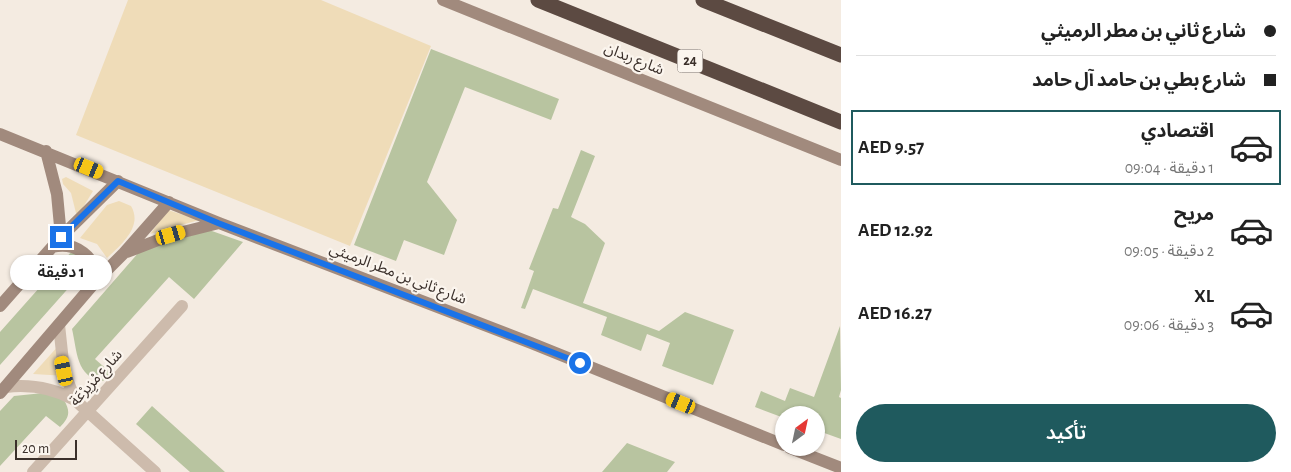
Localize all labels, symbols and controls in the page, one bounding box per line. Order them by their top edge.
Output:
text: شارع ثاني بن مطر الرميثي [1041,22,1246,41]
street label: شارع ربدان [601,40,666,81]
road number: 24 [678,49,702,72]
text: شارع بطي بن حامد آل حامد [1032,71,1246,90]
text: اقتصادي [1141,122,1214,141]
icon: car [1229,125,1274,170]
text: AED 9.57 [858,138,924,157]
car [72,155,105,181]
text: 1 دقيقة · 09:04 [1125,160,1214,176]
text: مريح [1174,205,1214,224]
icon: car [1229,208,1274,253]
text: AED 12.92 [858,221,933,240]
car [154,224,187,246]
route end [50,226,72,248]
street label: شارع ثاني بن مطر الرميثي [326,241,469,311]
text: 2 دقيقة · 09:05 [1124,243,1214,259]
callout: 1 دقيقة [10,254,112,290]
text: 1 دقيقة [38,264,85,280]
text: XL [1194,287,1214,306]
icon: car [1229,291,1274,336]
text: AED 16.27 [858,304,932,323]
text: 3 دقيقة · 09:06 [1124,317,1214,333]
street label: شارع مْزِيرْعَة [67,347,128,412]
route start [569,352,591,374]
car [53,355,74,387]
car [664,390,697,416]
button: تأكيد [856,404,1276,462]
north arrow [775,406,825,456]
map controls [775,406,825,456]
scale bar [15,437,78,460]
text: 20 m [22,442,49,456]

